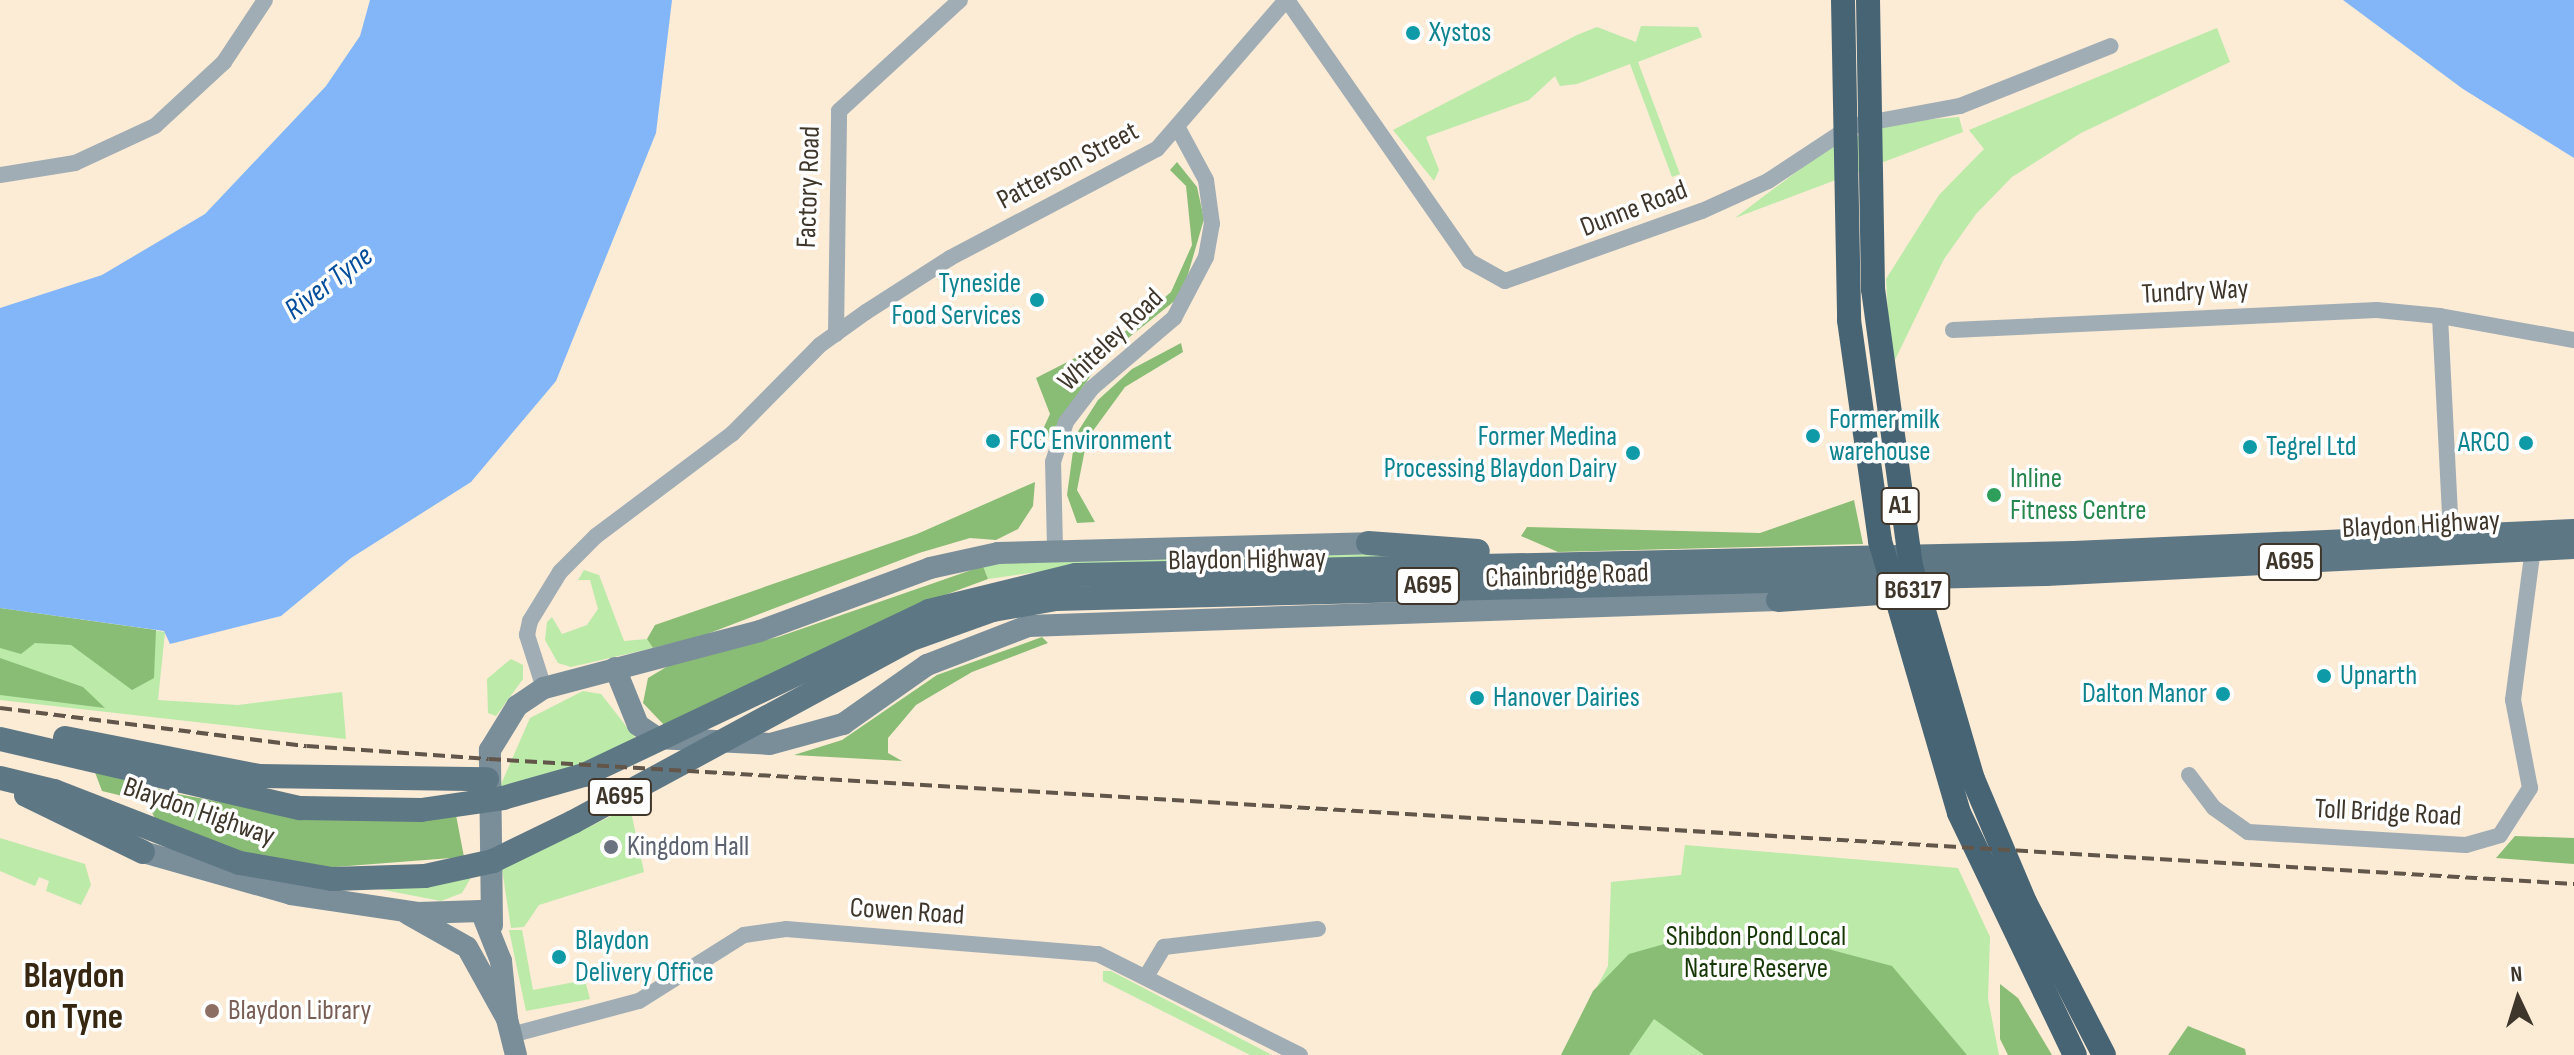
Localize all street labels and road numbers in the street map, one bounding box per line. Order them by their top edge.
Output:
street label: Patterson Street [992,115,1144,217]
street label: Factory Road [790,125,828,249]
street label: Dunne Road [1576,173,1692,245]
street label: Tundry Way [2141,272,2249,312]
street label: Whiteley Road [1051,282,1171,398]
road number: A1 [1880,484,1920,528]
street label: Blaydon Highway [2341,504,2501,546]
road number: A695 [2256,540,2324,584]
street label: Blaydon Highway [1168,542,1326,578]
street label: Chainbridge Road [1485,556,1649,596]
road number: A695 [1394,564,1462,608]
road number: B6317 [1875,569,1951,613]
street label: Blaydon Highway [119,770,279,854]
road number: A695 [586,775,654,819]
street label: Toll Bridge Road [2314,792,2462,834]
street label: Cowen Road [849,891,965,933]

